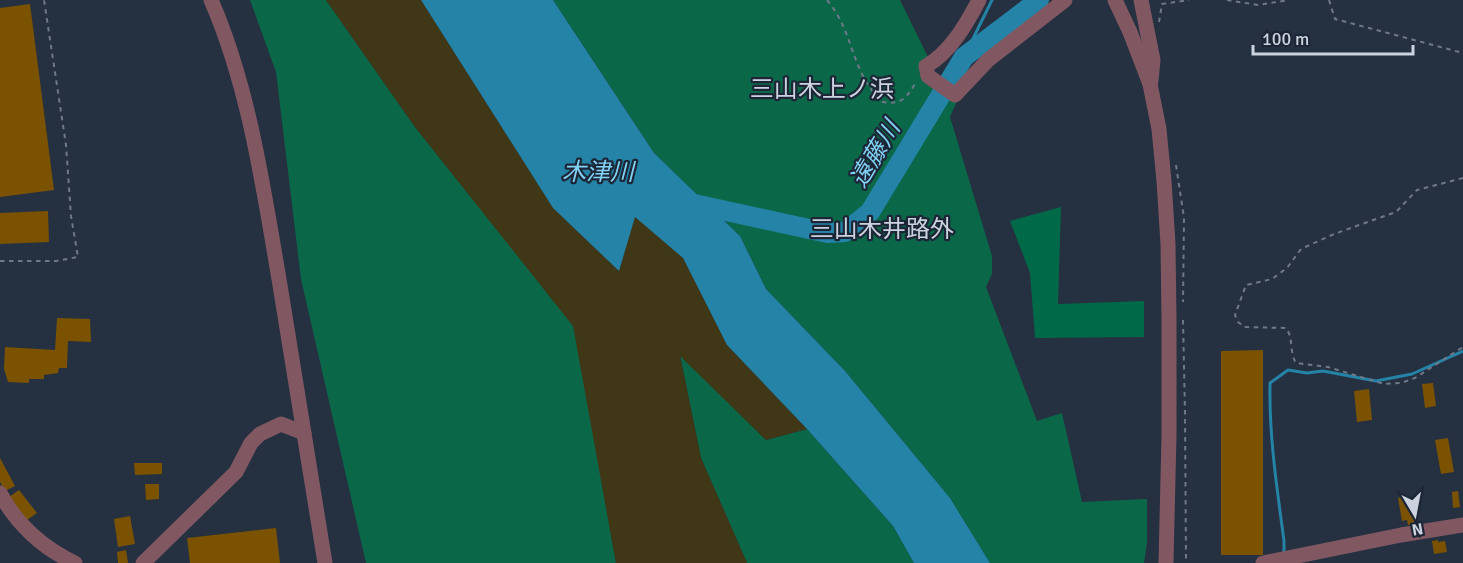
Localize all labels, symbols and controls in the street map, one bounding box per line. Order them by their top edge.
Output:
scale bar [1253,18,1414,56]
text: 100 m [1262,28,1309,50]
district label: 三山木上ノ浜 [750,74,894,104]
water label: 遠藤川 [844,113,908,193]
water label: 木津川 [562,157,637,187]
district label: 三山木井路外 [810,214,954,244]
north arrow [1385,485,1445,545]
text: N [1410,518,1425,540]

